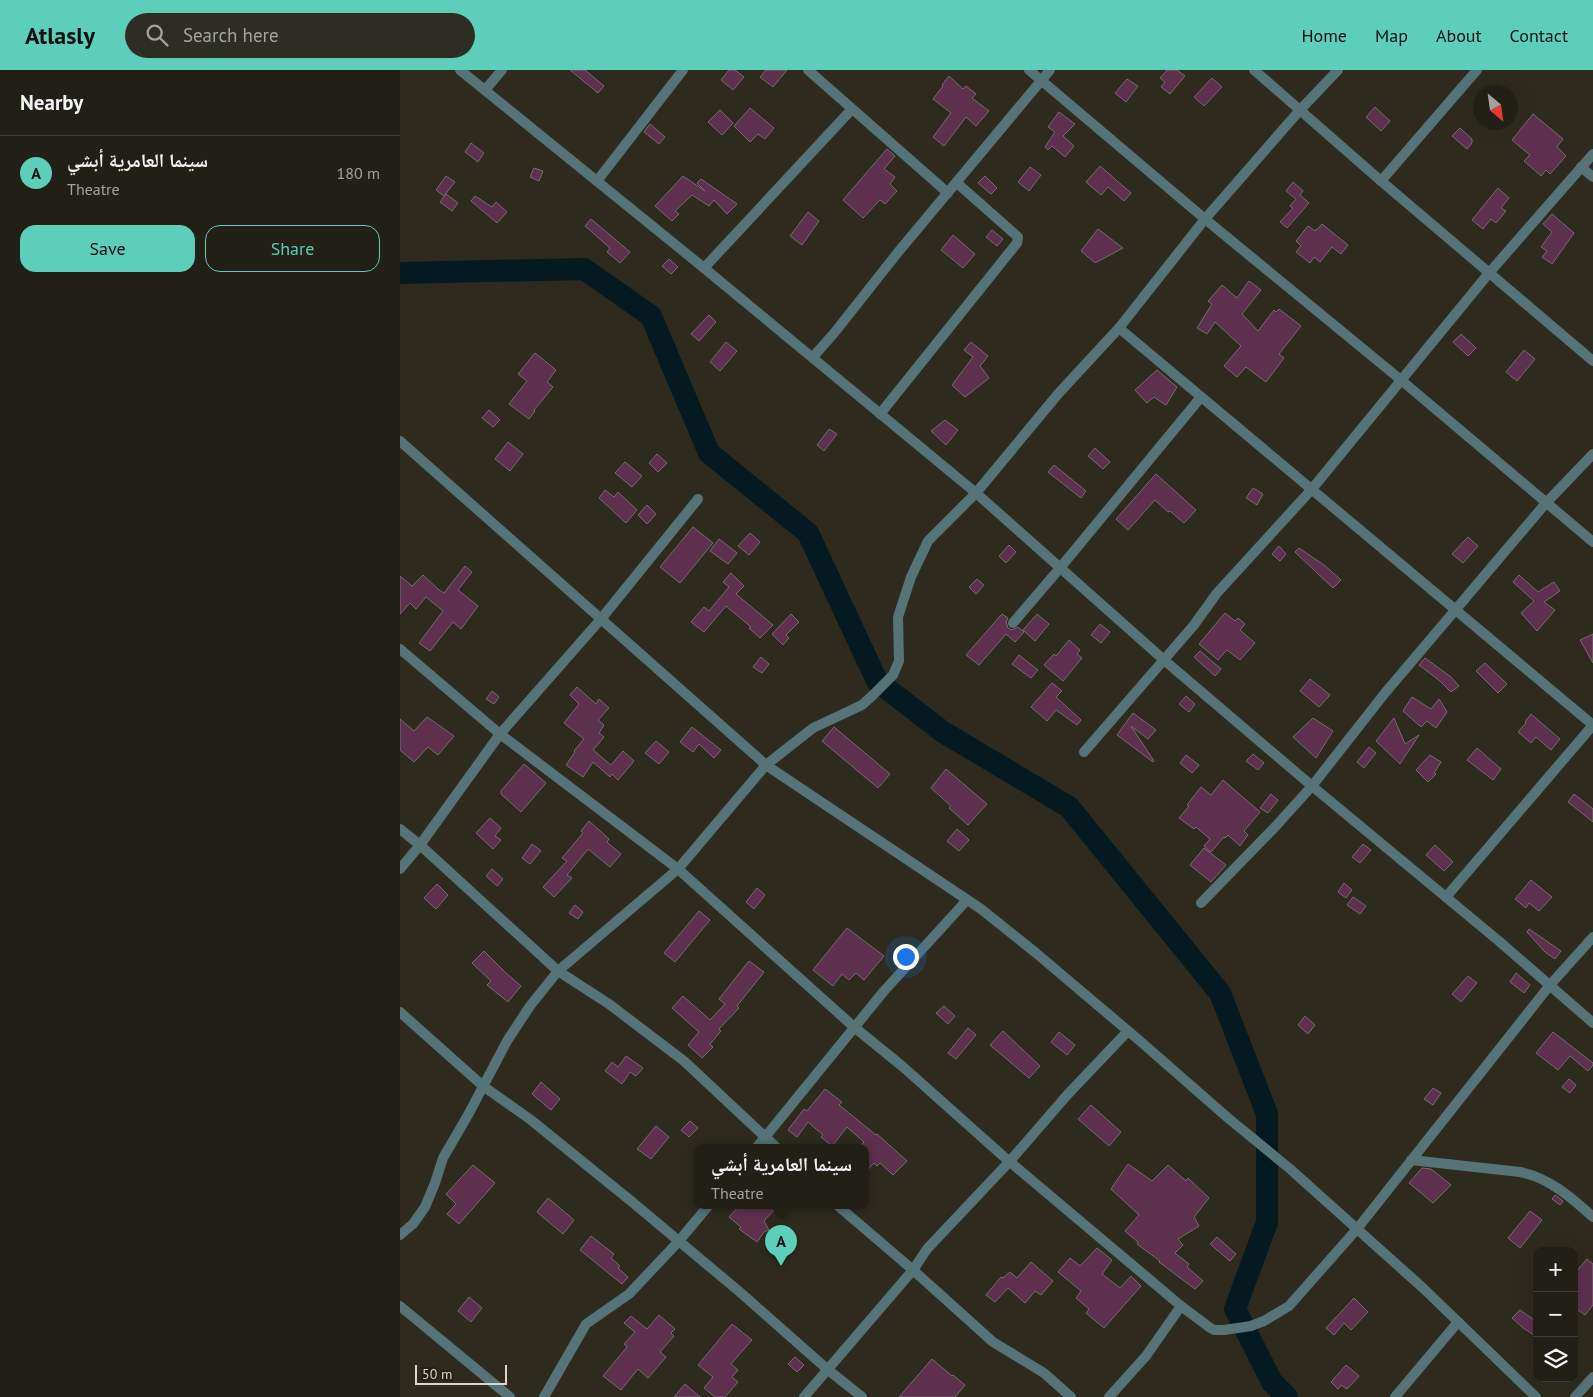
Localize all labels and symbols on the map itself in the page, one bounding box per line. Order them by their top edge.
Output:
north arrow [1473,85,1518,130]
your location [893,944,919,970]
pin: A [765,1225,797,1266]
scale bar [415,1362,508,1385]

